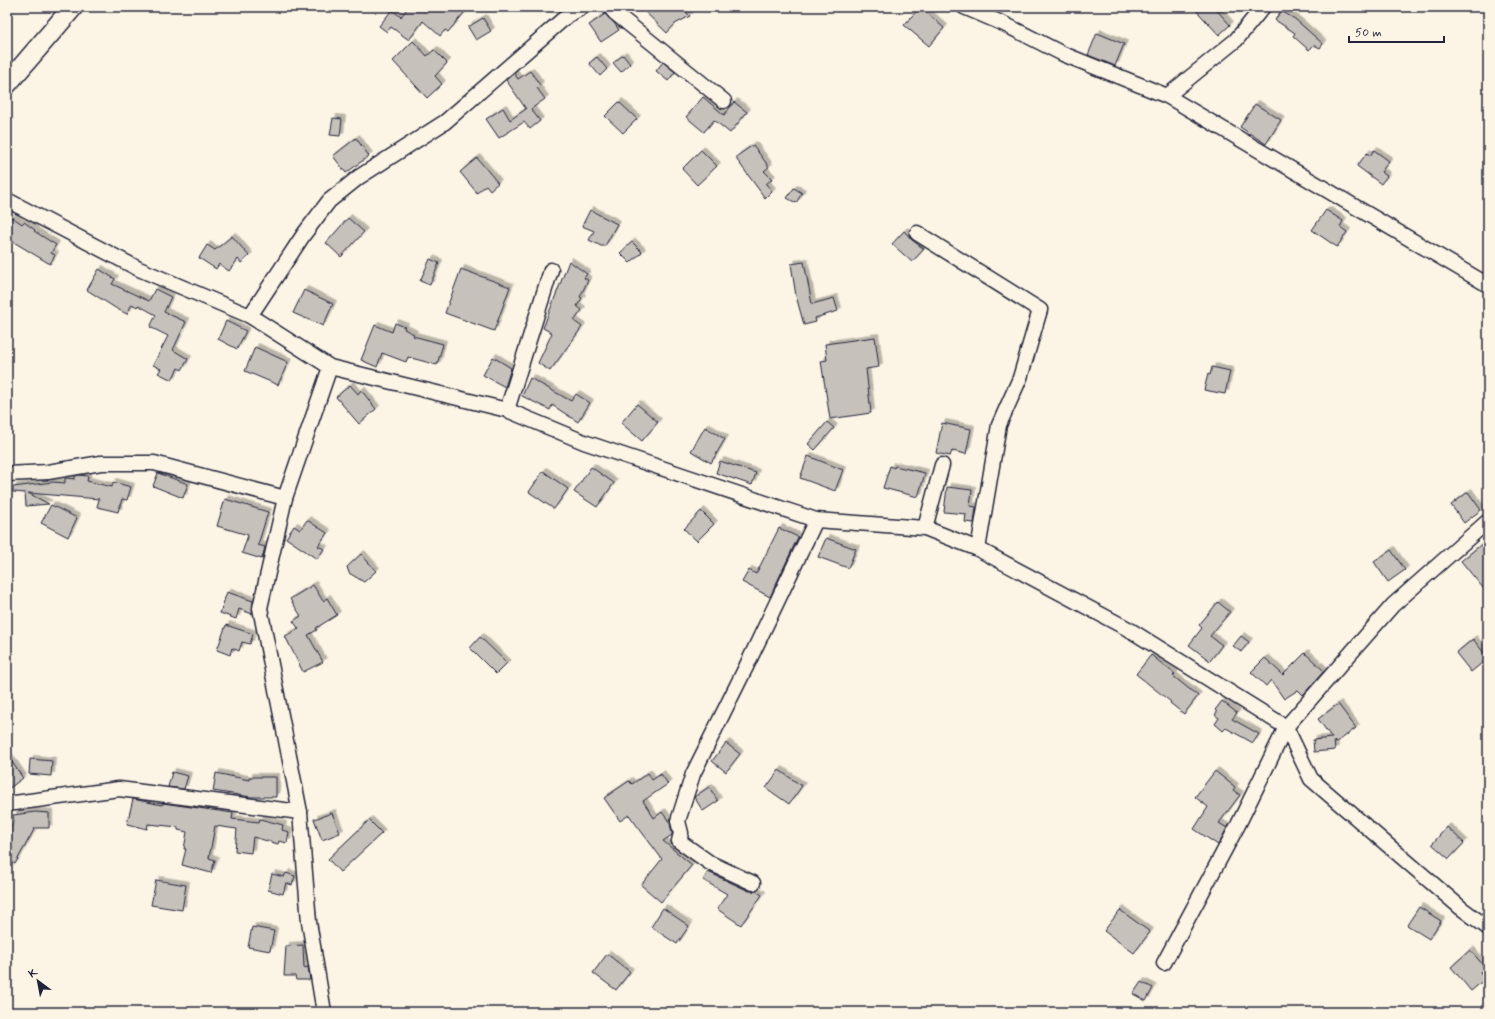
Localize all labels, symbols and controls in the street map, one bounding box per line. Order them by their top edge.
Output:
scale bar [1349,18,1444,44]
text: 50 m [1355,25,1382,41]
north arrow [18,961,58,1001]
text: K [26,965,40,981]

